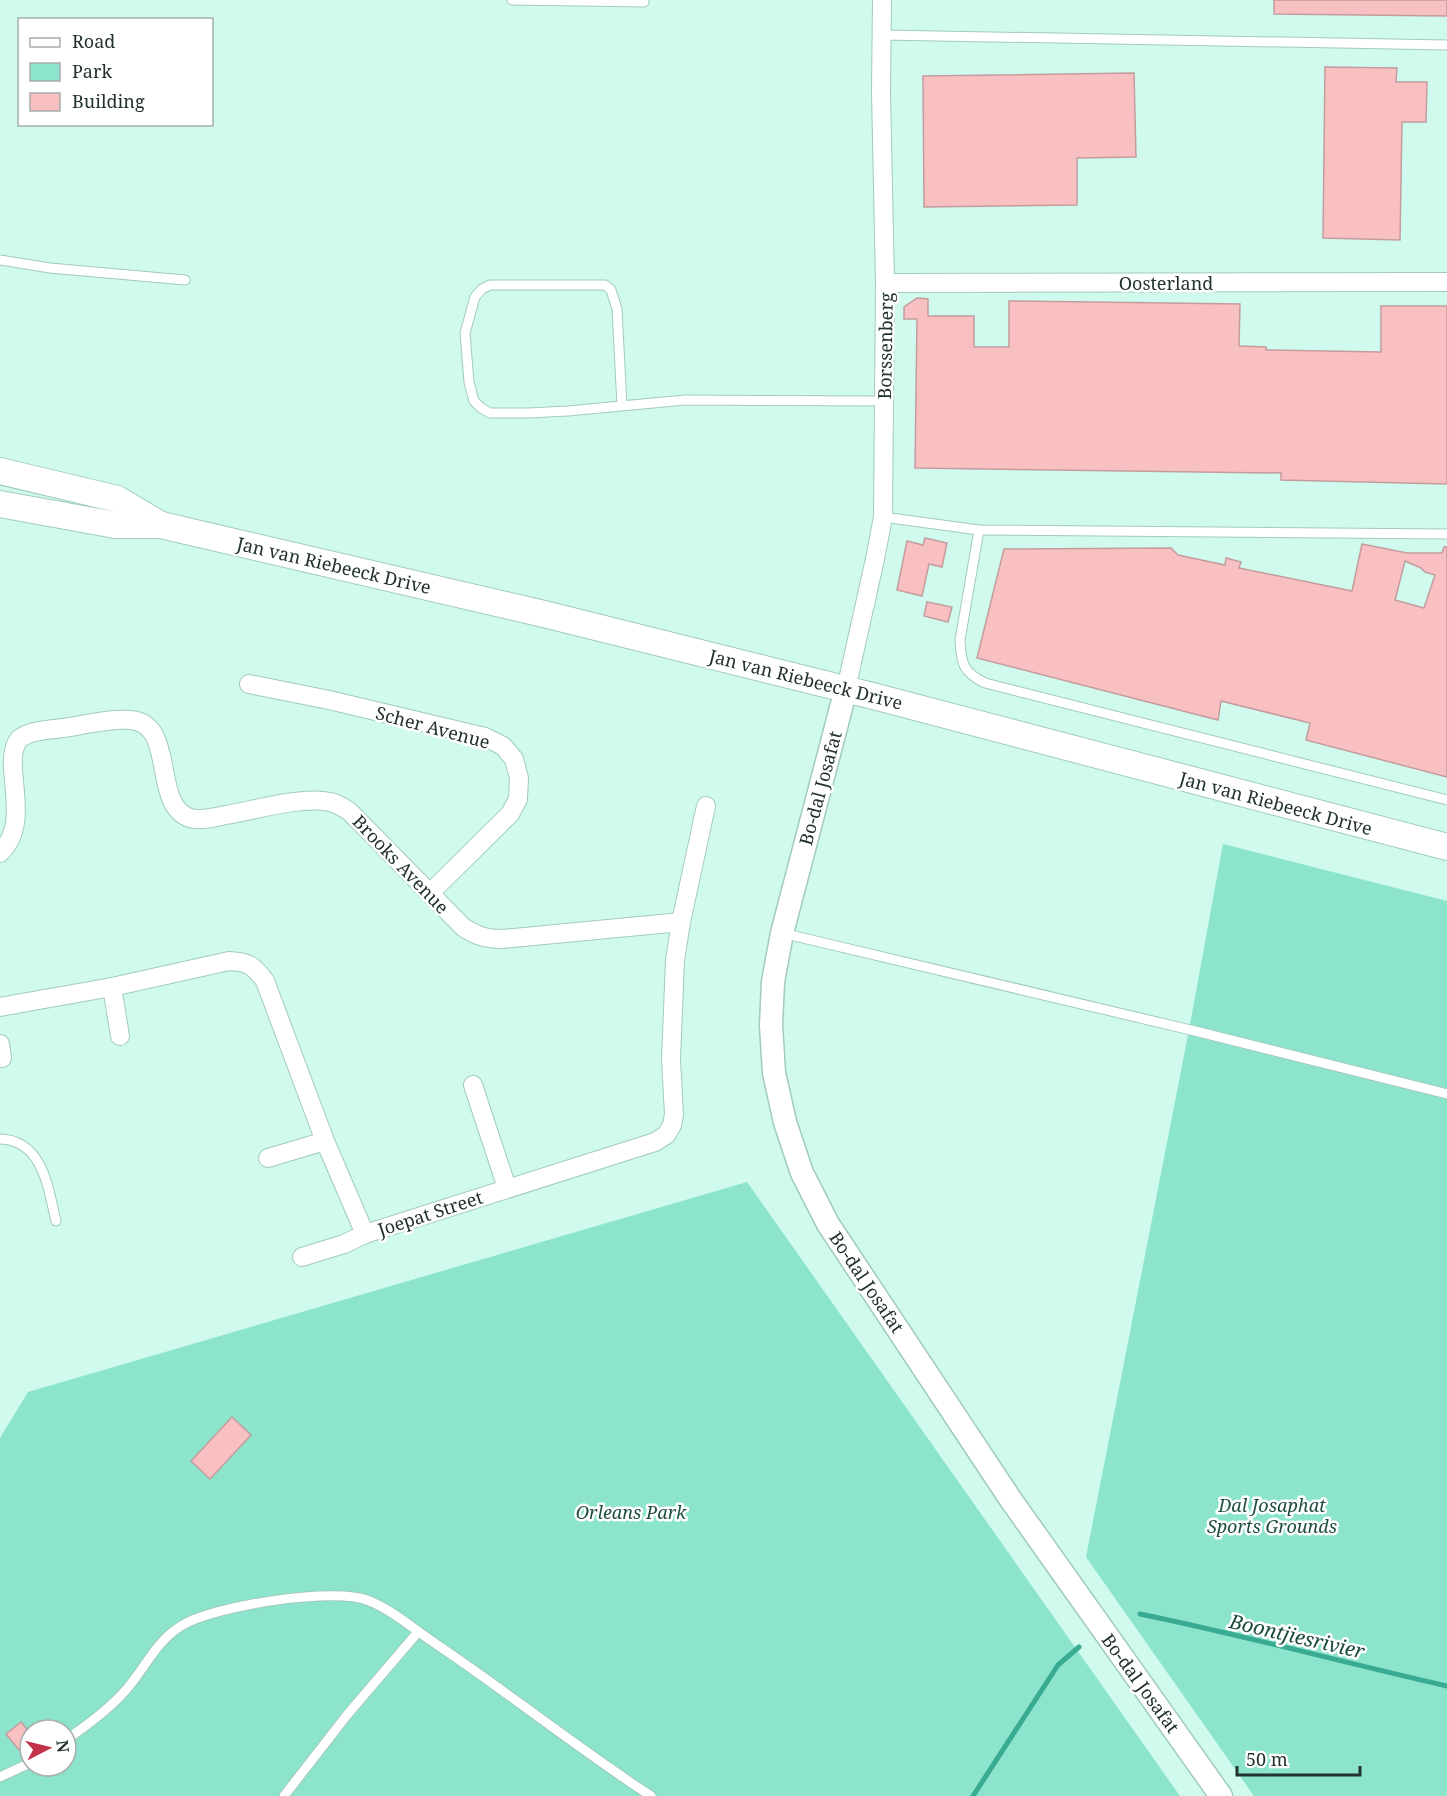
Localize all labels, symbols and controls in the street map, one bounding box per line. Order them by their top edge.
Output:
legend [18,18,213,126]
text: Road [72,29,115,53]
text: Park [72,59,112,83]
text: Building [72,89,145,113]
street label: Oosterland [1119,271,1213,295]
street label: Borssenberg [872,292,898,400]
street label: Jan van Riebeeck Drive [234,531,433,599]
street label: Jan van Riebeeck Drive [706,643,905,715]
street label: Scher Avenue [373,700,493,754]
street label: Bo-dal Josafat [793,728,847,848]
street label: Jan van Riebeeck Drive [1176,765,1375,840]
street label: Brooks Avenue [348,809,454,919]
street label: Joepat Street [374,1185,485,1242]
street label: Bo-dal Josafat [824,1227,910,1337]
park label: Dal Josaphat Sports Grounds [1207,1493,1337,1538]
park label: Orleans Park [576,1500,687,1524]
water label: Boontjiesrivier [1226,1607,1368,1665]
street label: Bo-dal Josafat [1097,1628,1185,1738]
north arrow [18,1718,78,1778]
text: N [51,1739,75,1754]
scale bar [1237,1739,1360,1777]
text: 50 m [1246,1747,1288,1771]

